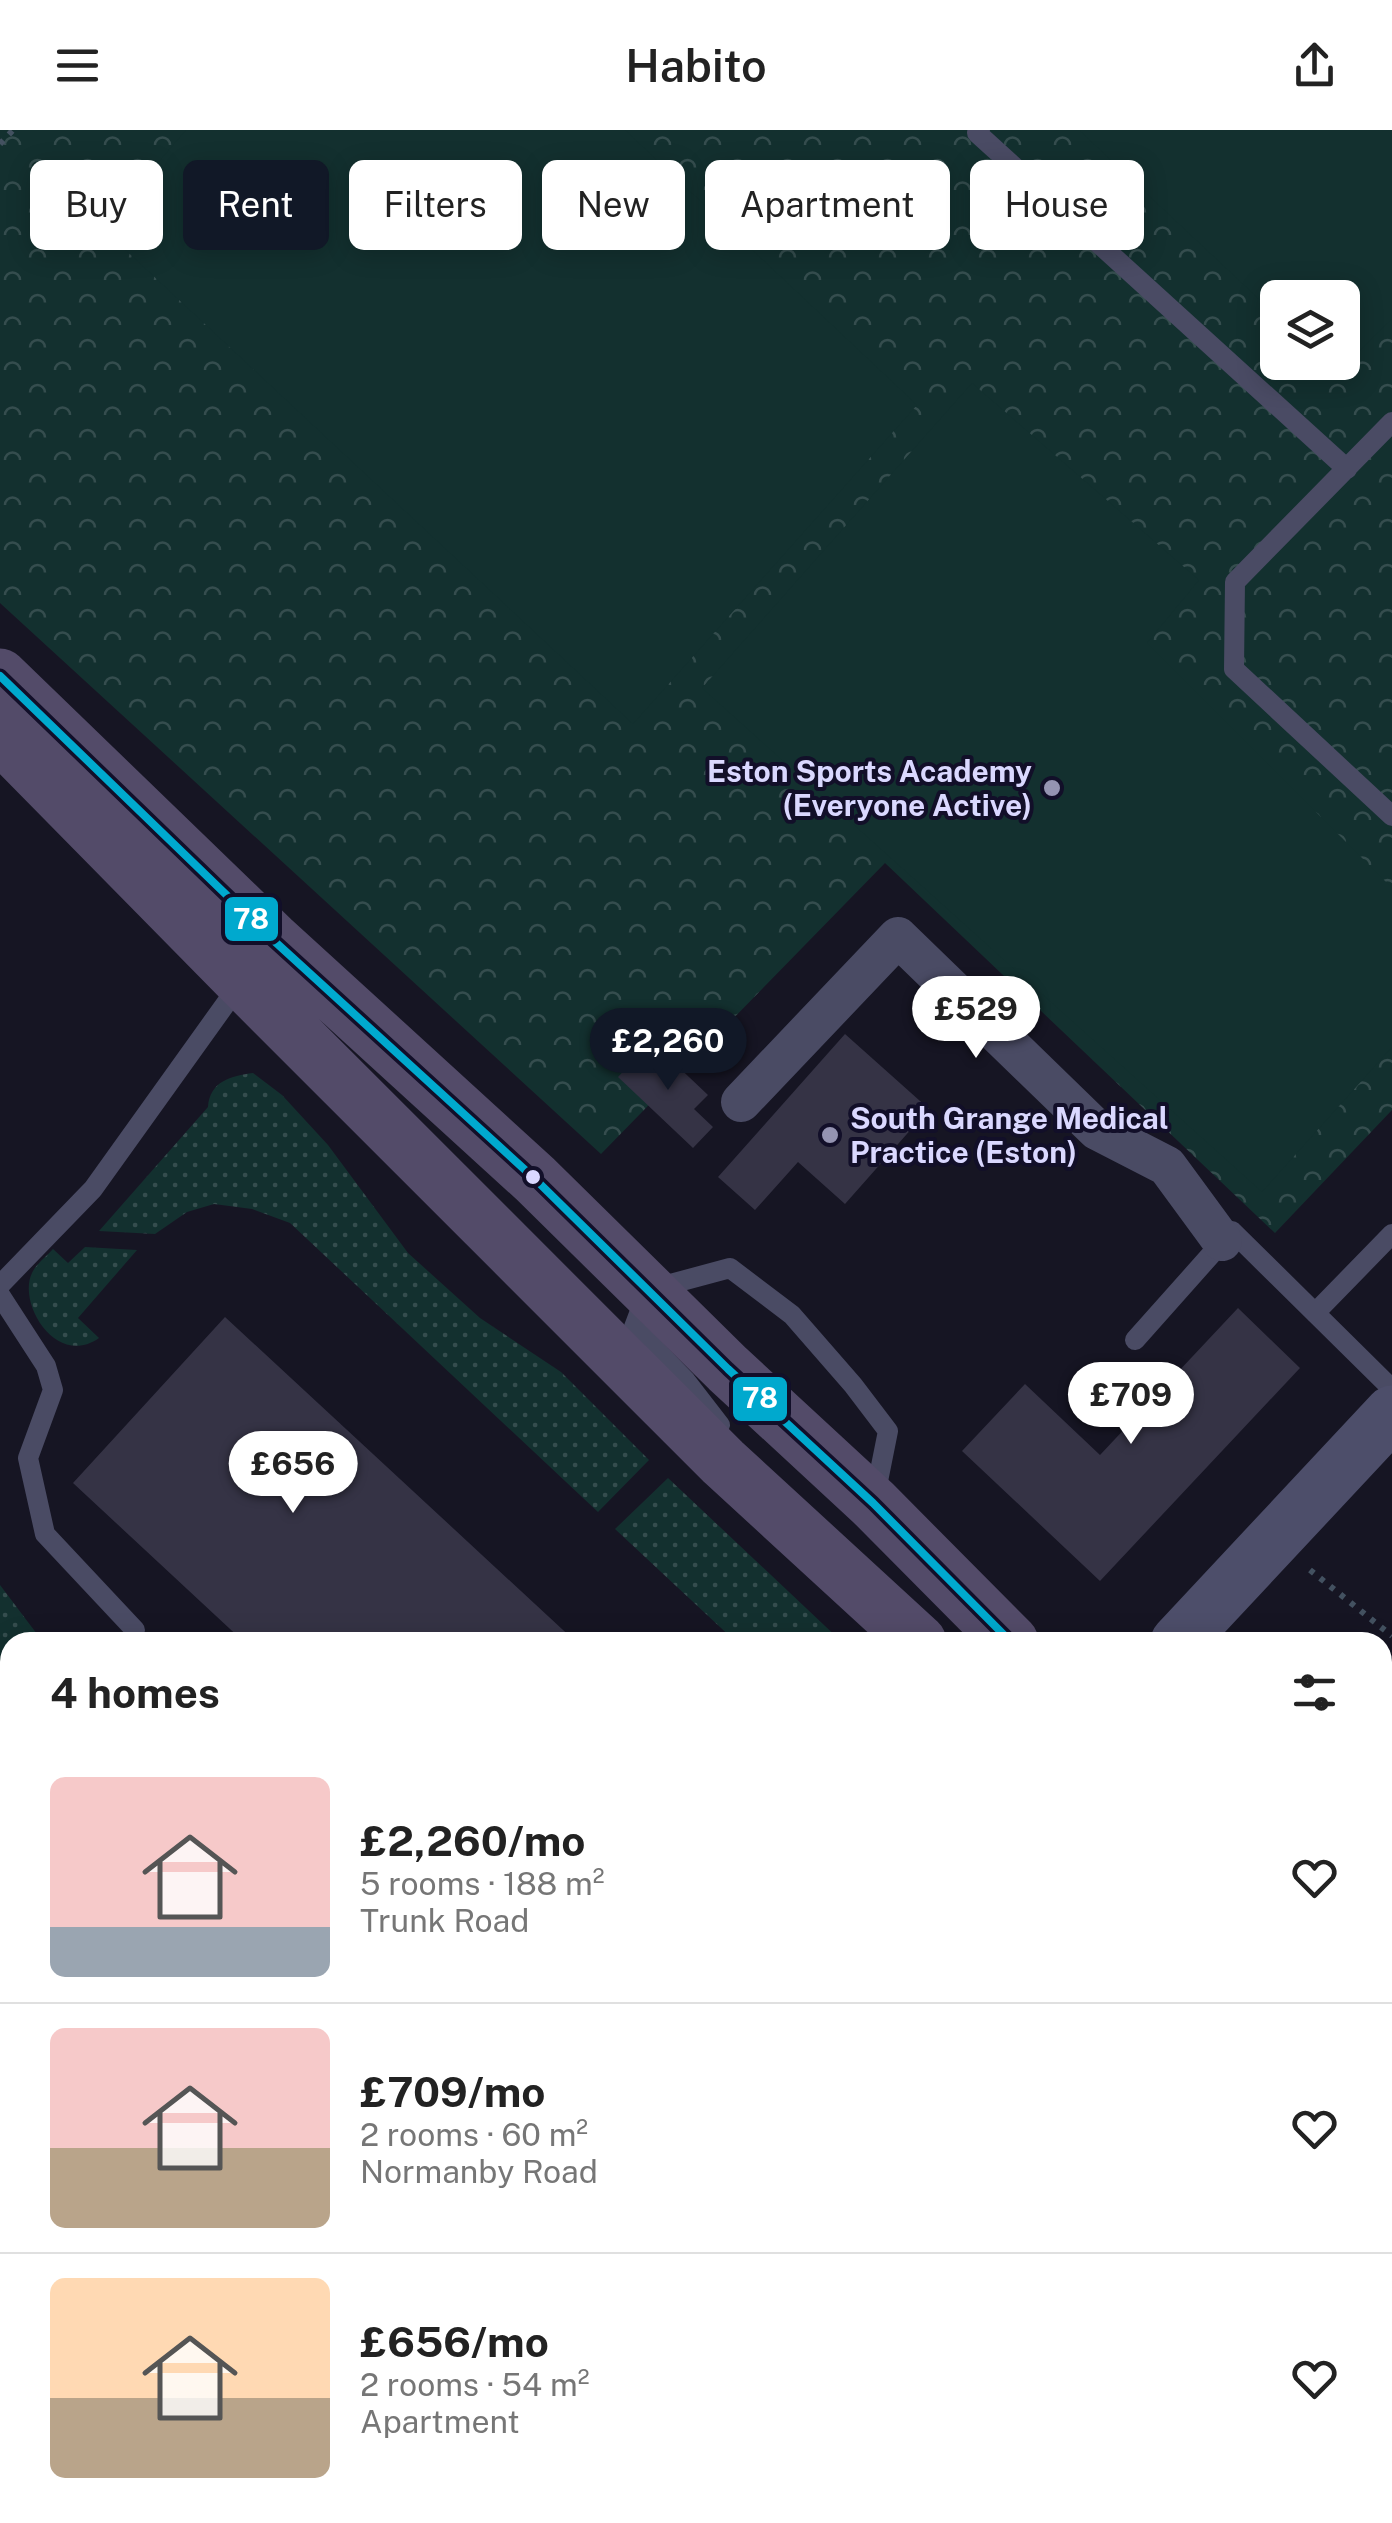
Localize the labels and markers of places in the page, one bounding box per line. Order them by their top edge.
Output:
place label: Eston Sports Academy (Everyone Active) [707,753,1032,823]
marker: Eston Sports Academy (Everyone Active) [1041,777,1063,799]
pin: £529 [917,976,1035,1061]
pin: £2,260 [587,1008,749,1093]
place label: South Grange Medical Practice (Eston) [850,1100,1169,1170]
marker: South Grange Medical Practice (Eston) [819,1124,841,1146]
unlabelled marker [523,1167,543,1187]
pin: £709 [1072,1362,1190,1447]
pin: £656 [234,1431,352,1516]

